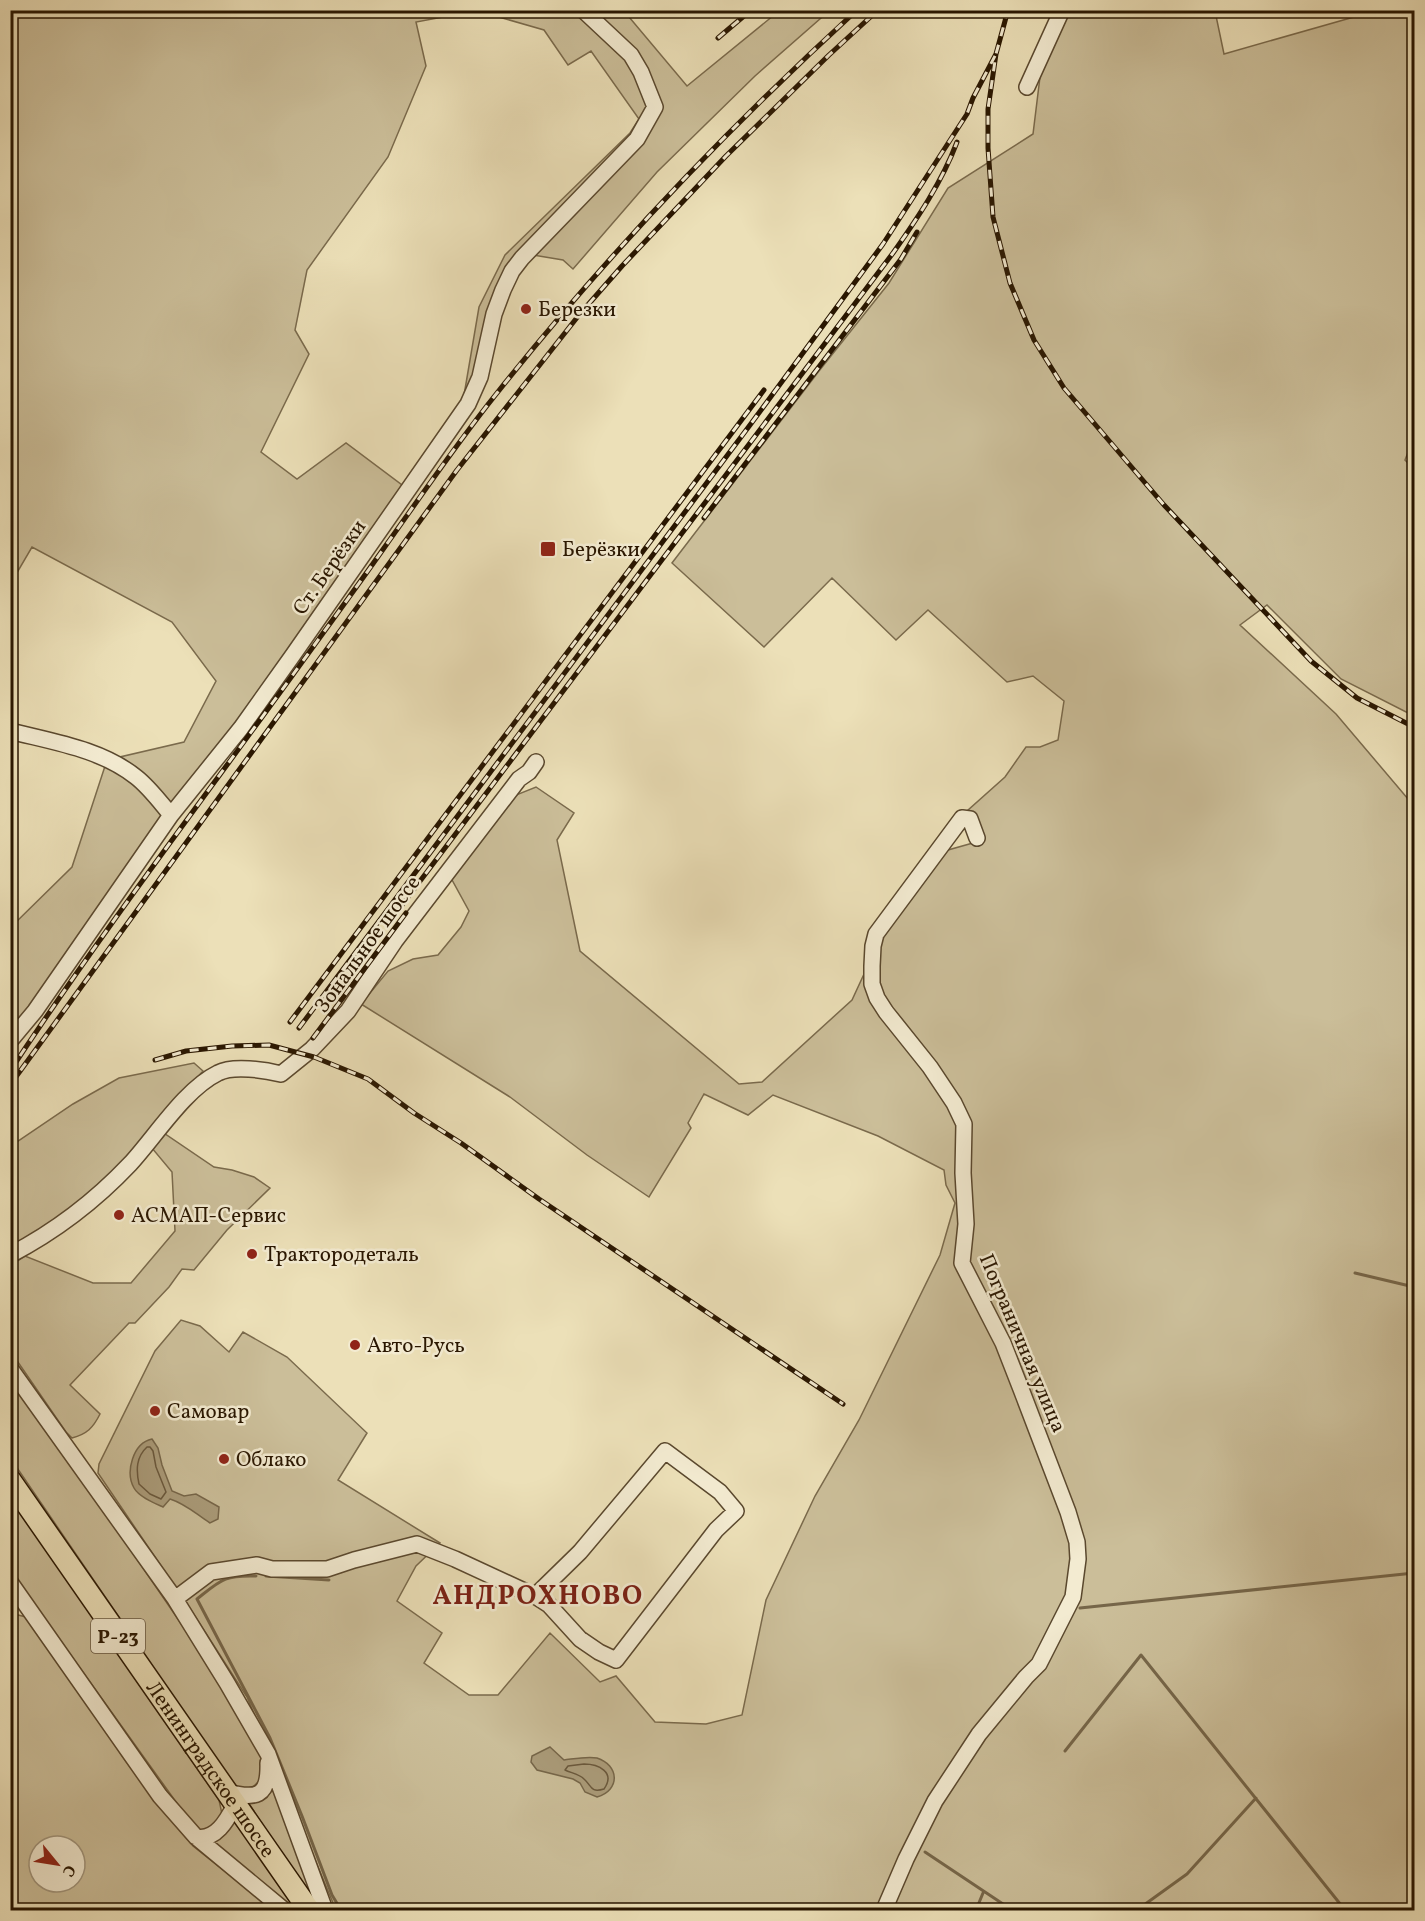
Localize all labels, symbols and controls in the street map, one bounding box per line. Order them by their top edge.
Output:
place label: Березки [538,296,616,325]
marker: Березки [519,302,533,316]
street label: Ст. Берёзки [287,514,374,621]
place label: Берёзки [562,536,640,565]
marker: Берёзки [539,540,557,558]
street label: Зональное шоссе [308,870,428,1020]
place label: АСМАП-Сервис [131,1202,286,1231]
marker: АСМАП-Сервис [112,1208,126,1222]
place label: Трактородеталь [264,1241,419,1270]
marker: Трактородеталь [245,1247,259,1261]
street label: Пограничная улица [971,1250,1072,1437]
place label: Авто-Русь [367,1332,465,1361]
marker: Авто-Русь [348,1338,362,1352]
place label: Самовар [167,1398,249,1427]
marker: Самовар [148,1404,162,1418]
place label: Облако [236,1446,306,1475]
marker: Облако [217,1452,231,1466]
district label: АНДРОХНОВО [432,1578,644,1616]
road number: Р-23 [91,1619,145,1653]
street label: Ленинградское шоссе [138,1676,281,1864]
north arrow [27,1834,87,1894]
text: С [56,1861,80,1880]

